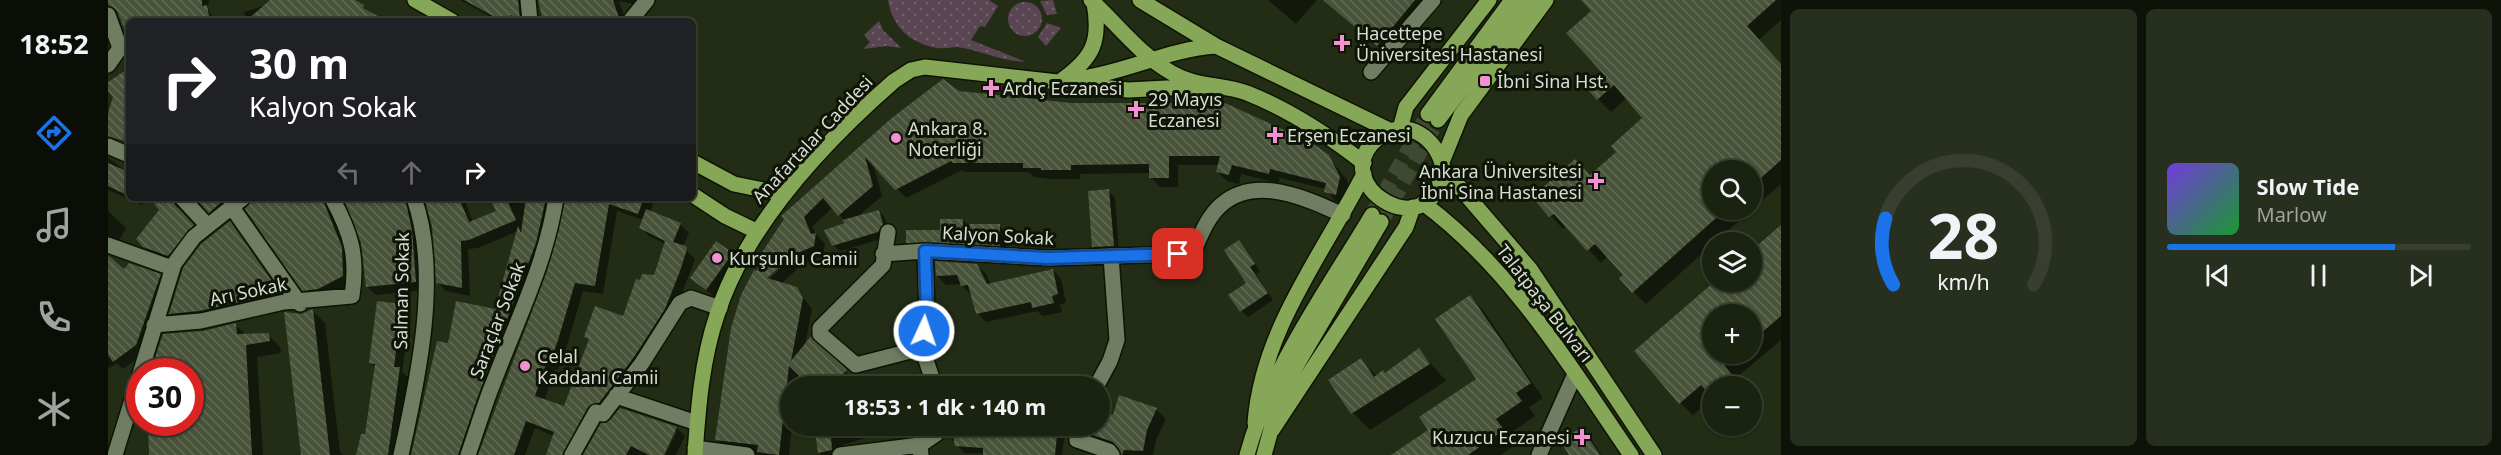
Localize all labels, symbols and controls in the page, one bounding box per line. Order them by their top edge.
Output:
place label: Hacettepe Üniversitesi Hastanesi [1356,21,1543,66]
text: 18:52 [19,25,89,62]
text: 30 m [249,34,349,91]
marker: Hacettepe Üniversitesi Hastanesi [1333,34,1351,52]
icon: right [150,42,228,120]
place label: İbni Sina Hst. [1497,69,1608,93]
street label: Anafartalar Caddesi [746,70,878,208]
marker: İbni Sina Hst. [1478,74,1492,88]
place label: Ardıç Eczanesi [1003,76,1122,100]
marker: Ardıç Eczanesi [984,81,998,95]
place label: 29 Mayıs Eczanesi [1148,87,1222,132]
text: Kalyon Sokak [249,88,417,125]
marker: 29 Mayıs Eczanesi [1129,102,1143,116]
icon: directions [33,112,75,154]
place label: Ankara 8. Noterliği [908,116,987,161]
place label: Erşen Eczanesi [1287,123,1411,147]
marker: Erşen Eczanesi [1268,128,1282,142]
marker: Ankara 8. Noterliği [889,131,903,145]
icon: left [332,156,365,189]
icon: ahead [395,156,428,189]
icon: right [458,156,491,189]
place label: Ankara Üniversitesi İbni Sina Hastanesi [1419,159,1582,204]
map controls [1702,160,1762,436]
button: search [1702,160,1762,220]
text: Slow Tide [2257,171,2359,201]
marker: Ankara Üniversitesi İbni Sina Hastanesi [1587,172,1605,190]
text: 28 [1928,192,1999,277]
text: Marlow [2257,201,2327,228]
icon: music [33,204,75,246]
street label: Kalyon Sokak [942,220,1055,250]
pin [1152,228,1203,279]
street label: Salman Sokak [388,232,414,350]
button: layers [1702,232,1762,292]
icon: arrive [1161,237,1194,270]
street label: Talatpaşa Bulvarı [1491,239,1599,367]
place label: Kurşunlu Camii [729,246,858,270]
marker: Kurşunlu Camii [710,251,724,265]
street label: Saraçlar Sokak [464,258,530,382]
icon: previous [2201,259,2234,292]
icon: pause [2302,259,2335,292]
icon: next [2404,259,2437,292]
text: km/h [1937,267,1990,296]
street label: Arı Sokak [207,271,289,311]
icon: phone [33,296,75,338]
position arrow [892,299,956,363]
button: + [1702,304,1762,364]
place label: Celal Kaddani Camii [537,344,659,389]
speed limit sign: 30 [126,358,204,436]
marker: Celal Kaddani Camii [518,359,532,373]
button: − [1702,376,1762,436]
icon: climate [33,388,75,430]
text: 18:53 · 1 dk · 140 m [844,391,1046,421]
place label: Kuzucu Eczanesi [1432,425,1570,449]
marker: Kuzucu Eczanesi [1575,430,1589,444]

